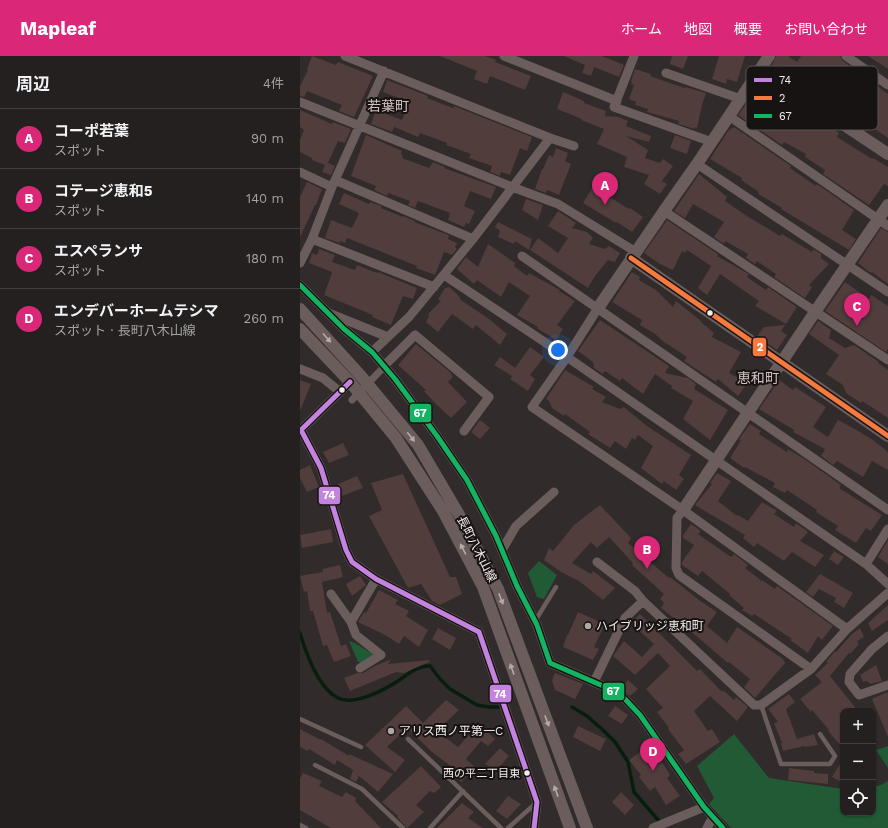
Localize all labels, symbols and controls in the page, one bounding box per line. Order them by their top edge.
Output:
text: Mapleaf [20,17,96,40]
text: ホーム [620,21,662,37]
text: 地図 [684,21,712,37]
text: 概要 [734,21,762,37]
text: お問い合わせ [784,21,868,37]
legend [746,66,878,130]
text: 周辺 [16,74,50,94]
text: 74 [779,74,791,87]
text: 4件 [263,76,284,91]
text: 2 [779,92,785,105]
district label: 若葉町 [367,98,409,114]
text: 67 [779,110,792,123]
text: コーポ若葉 [54,122,129,140]
text: A [25,131,33,146]
text: 90 m [251,131,284,146]
text: スポット [54,143,106,158]
pin: A [592,172,618,205]
text: コテージ恵和5 [54,182,152,200]
text: B [25,191,33,206]
text: 140 m [246,191,284,206]
text: スポット [54,203,106,218]
text: エスペランサ [54,242,143,260]
text: C [25,251,33,266]
text: 180 m [246,251,284,266]
text: スポット [54,263,106,278]
pin: C [844,293,870,326]
text: エンデバーホームテシマ [54,302,219,320]
unlabelled marker [705,308,715,318]
text: D [24,311,34,326]
text: 260 m [244,311,284,326]
text: スポット · 長町八木山線 [54,323,196,338]
one-way arrow [322,333,331,343]
line badge: 2 [752,337,767,357]
your location [548,340,568,360]
text: 2 [757,341,764,354]
district label: 恵和町 [737,370,779,386]
unlabelled marker [337,385,347,395]
line badge: 67 [409,403,432,423]
text: 67 [413,407,427,420]
one-way arrow [406,431,415,442]
line badge: 74 [318,486,341,505]
text: 74 [323,489,335,502]
street label: 長町八木山線 [454,514,500,584]
pin: B [634,536,660,569]
one-way arrow [460,543,466,555]
one-way arrow [499,593,505,605]
place label: ハイブリッジ恵和町 [596,619,704,633]
marker: ハイブリッジ恵和町 [583,621,593,631]
one-way arrow [509,663,515,675]
line badge: 67 [602,682,625,701]
line badge: 74 [489,684,512,703]
text: 67 [606,685,620,698]
text: 74 [494,688,506,701]
map controls [840,708,876,816]
button: + [840,708,876,744]
one-way arrow [544,715,550,727]
place label: アリス西ノ平第一C [399,724,503,738]
marker: アリス西ノ平第一C [386,726,396,736]
pin: D [640,738,666,771]
button: − [840,744,876,780]
place label: 西の平二丁目東 [443,767,520,780]
marker: 西の平二丁目東 [522,768,532,778]
button: locate [840,780,876,816]
one-way arrow [553,785,559,797]

